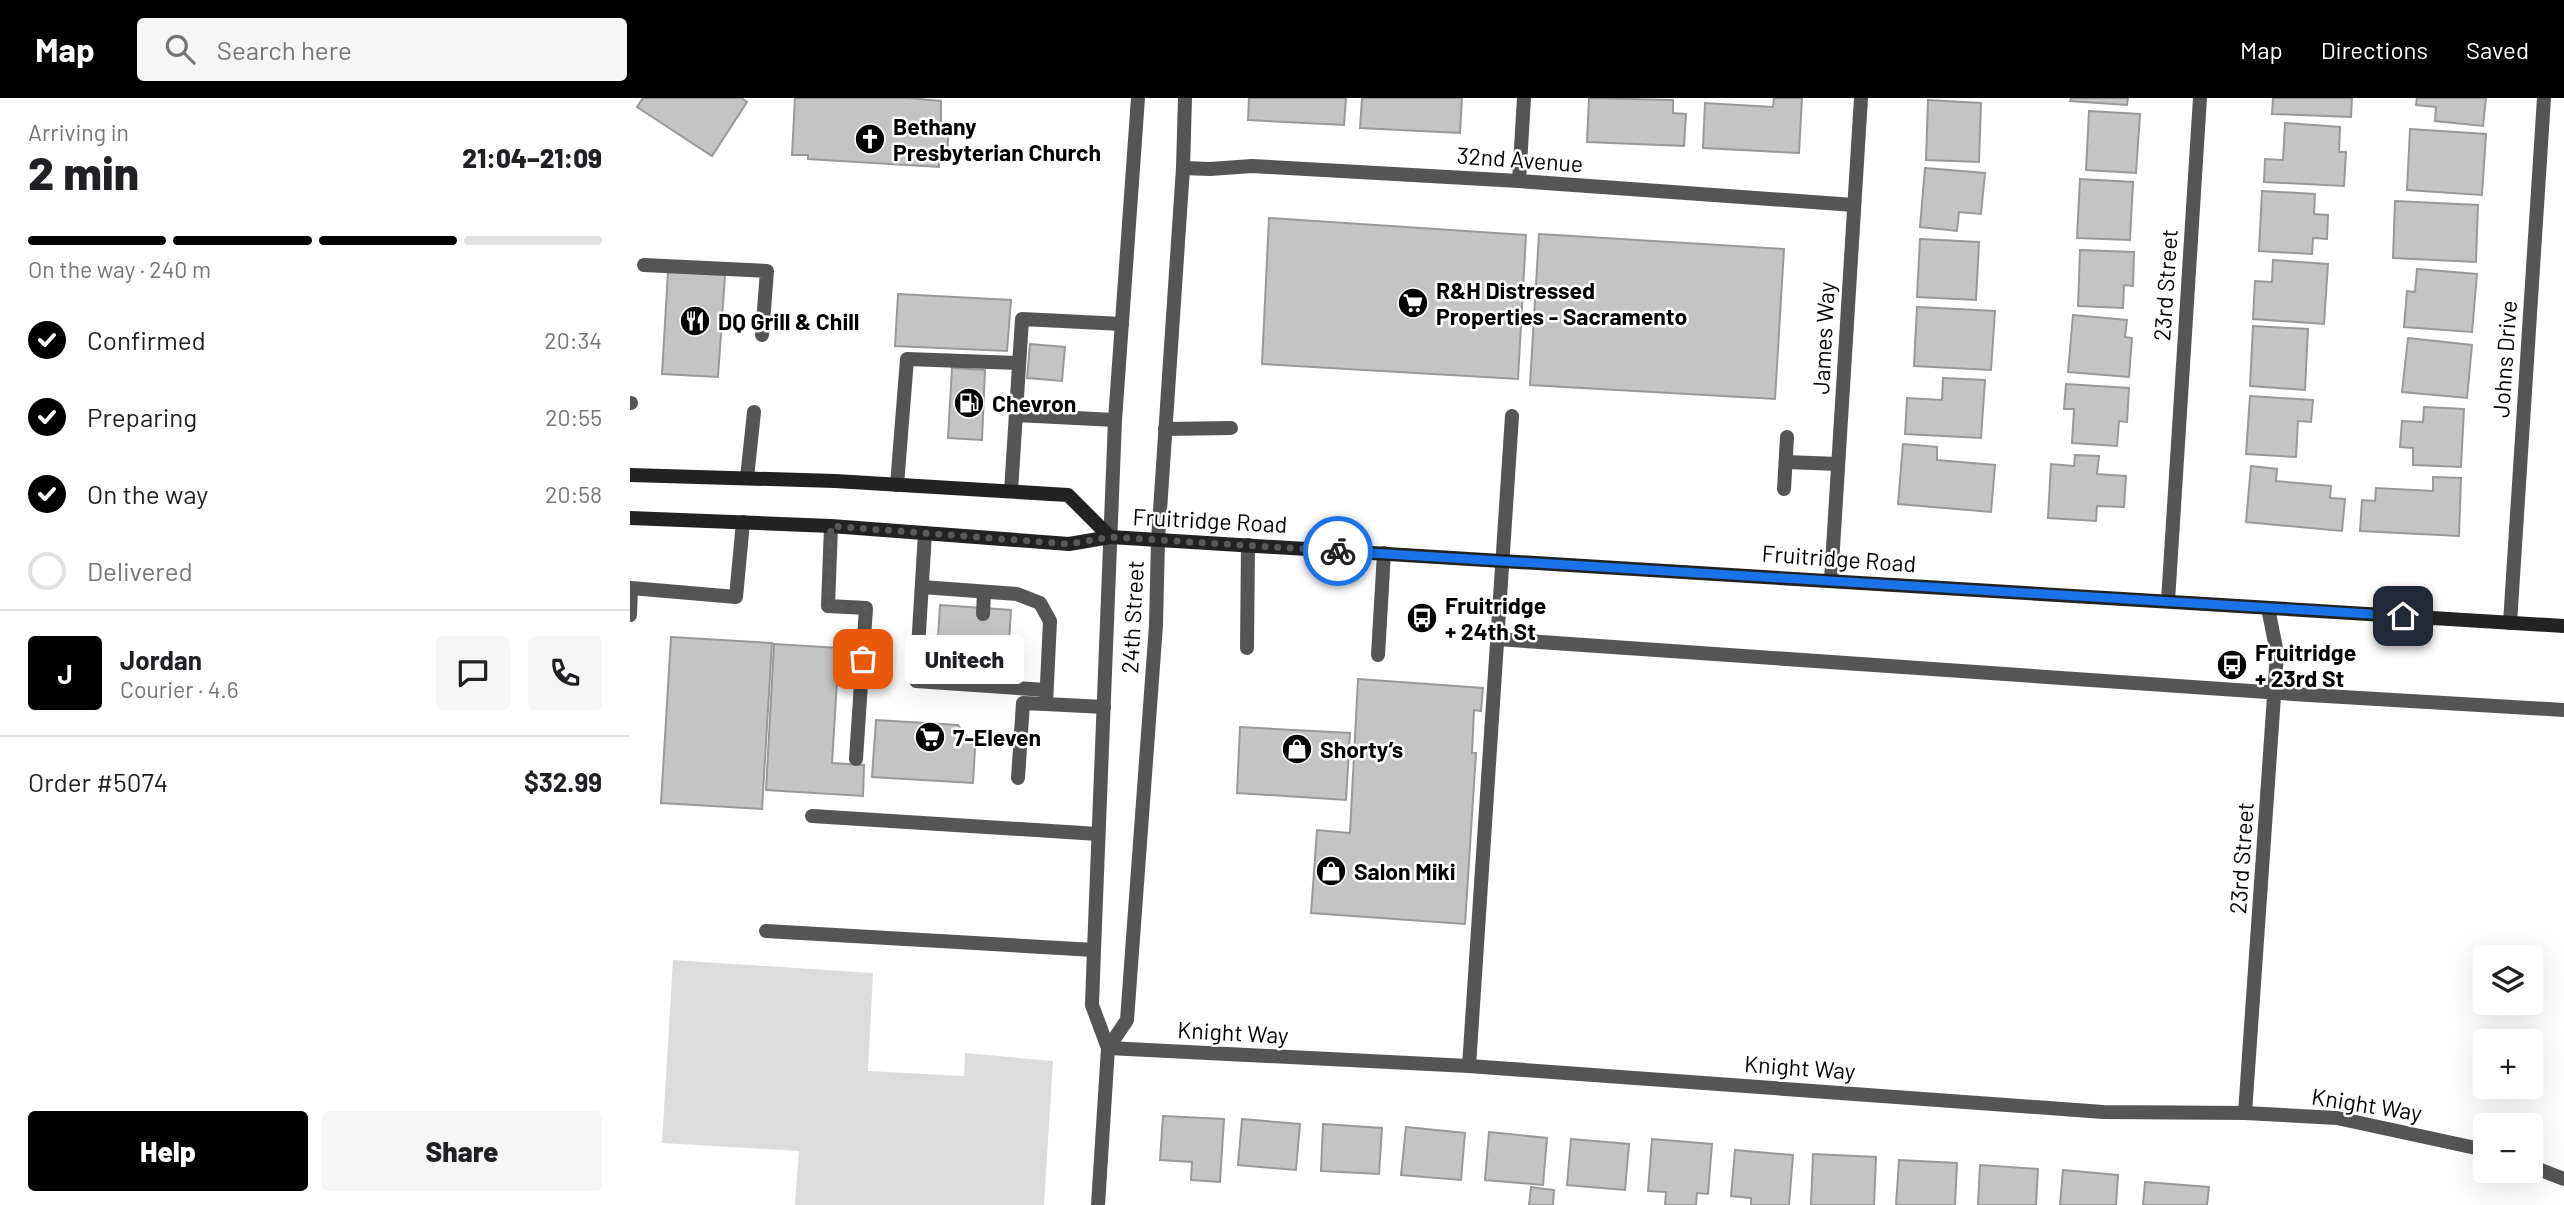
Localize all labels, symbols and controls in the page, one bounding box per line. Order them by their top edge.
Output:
search box [137,18,627,81]
text: Map [35,29,95,69]
icon: search [161,30,199,68]
text: Search here [217,34,352,65]
text: Map [2240,35,2283,64]
text: Directions [2321,35,2428,64]
text: Saved [2466,35,2529,64]
place label: Bethany Presbyterian Church [893,112,1101,166]
text: Arriving in [28,118,129,146]
church icon: Bethany Presbyterian Church [853,122,887,156]
street label: 32nd Avenue [1456,141,1584,177]
text: 21:04–21:09 [462,142,602,173]
text: 2 min [28,144,139,199]
street label: 23rd Street [2147,228,2183,342]
text: On the way · 240 m [28,255,211,283]
place label: R&H Distressed Properties - Sacramento [1436,276,1687,330]
street label: James Way [1806,281,1840,395]
supermarket icon: R&H Distressed Properties - Sacramento [1396,286,1430,320]
street label: Johns Drive [2486,299,2522,419]
restaurant icon: DQ Grill & Chill [678,304,712,338]
place label: DQ Grill & Chill [718,307,859,335]
icon: check [28,321,66,359]
text: Confirmed [87,324,206,355]
text: 20:34 [544,326,602,354]
fuel station icon: Chevron [952,386,986,420]
place label: Chevron [992,389,1076,417]
icon: check [28,398,66,436]
text: Preparing [87,401,197,432]
text: 20:55 [545,403,602,431]
icon: check [28,475,66,513]
text: On the way [87,478,208,509]
text: 20:58 [545,480,602,508]
street label: Fruitridge Road [1132,502,1288,538]
courier [1303,516,1373,586]
icon: bike [1319,532,1357,570]
street label: Fruitridge Road [1761,539,1917,577]
text: Delivered [87,555,193,586]
street label: 24th Street [1115,560,1149,674]
pin [2373,586,2433,646]
place label: Fruitridge + 24th St [1445,591,1546,645]
icon: home [2384,597,2422,635]
bus stop icon: Fruitridge + 24th St [1405,601,1439,635]
pin [833,629,893,689]
callout: Unitech [905,634,1024,684]
button: chat [436,636,510,710]
button: phone [528,636,602,710]
place label: Fruitridge + 23rd St [2255,638,2356,692]
icon: bag [844,640,882,678]
text: Jordan [120,644,202,675]
text: Unitech [925,645,1004,673]
bus stop icon: Fruitridge + 23rd St [2215,648,2249,682]
text: J [57,658,73,689]
text: Courier · 4.6 [120,675,239,703]
supermarket icon: 7-Eleven [913,720,947,754]
place label: 7-Eleven [953,723,1041,751]
shop icon: Shorty’s [1280,732,1314,766]
place label: Shorty’s [1320,735,1403,763]
text: Order #5074 [28,766,168,797]
text: $32.99 [524,766,602,797]
street label: 23rd Street [2223,801,2259,915]
shop icon: Salon Miki [1314,854,1348,888]
place label: Salon Miki [1354,857,1456,885]
map controls [2473,945,2543,1183]
button: layers [2473,945,2543,1015]
street label: Knight Way [1177,1015,1290,1049]
button: + [2473,1029,2543,1099]
street label: Knight Way [1744,1049,1857,1085]
street label: Knight Way [2310,1081,2425,1127]
button: Help [28,1111,308,1191]
button: Share [322,1111,602,1191]
button: − [2473,1113,2543,1183]

